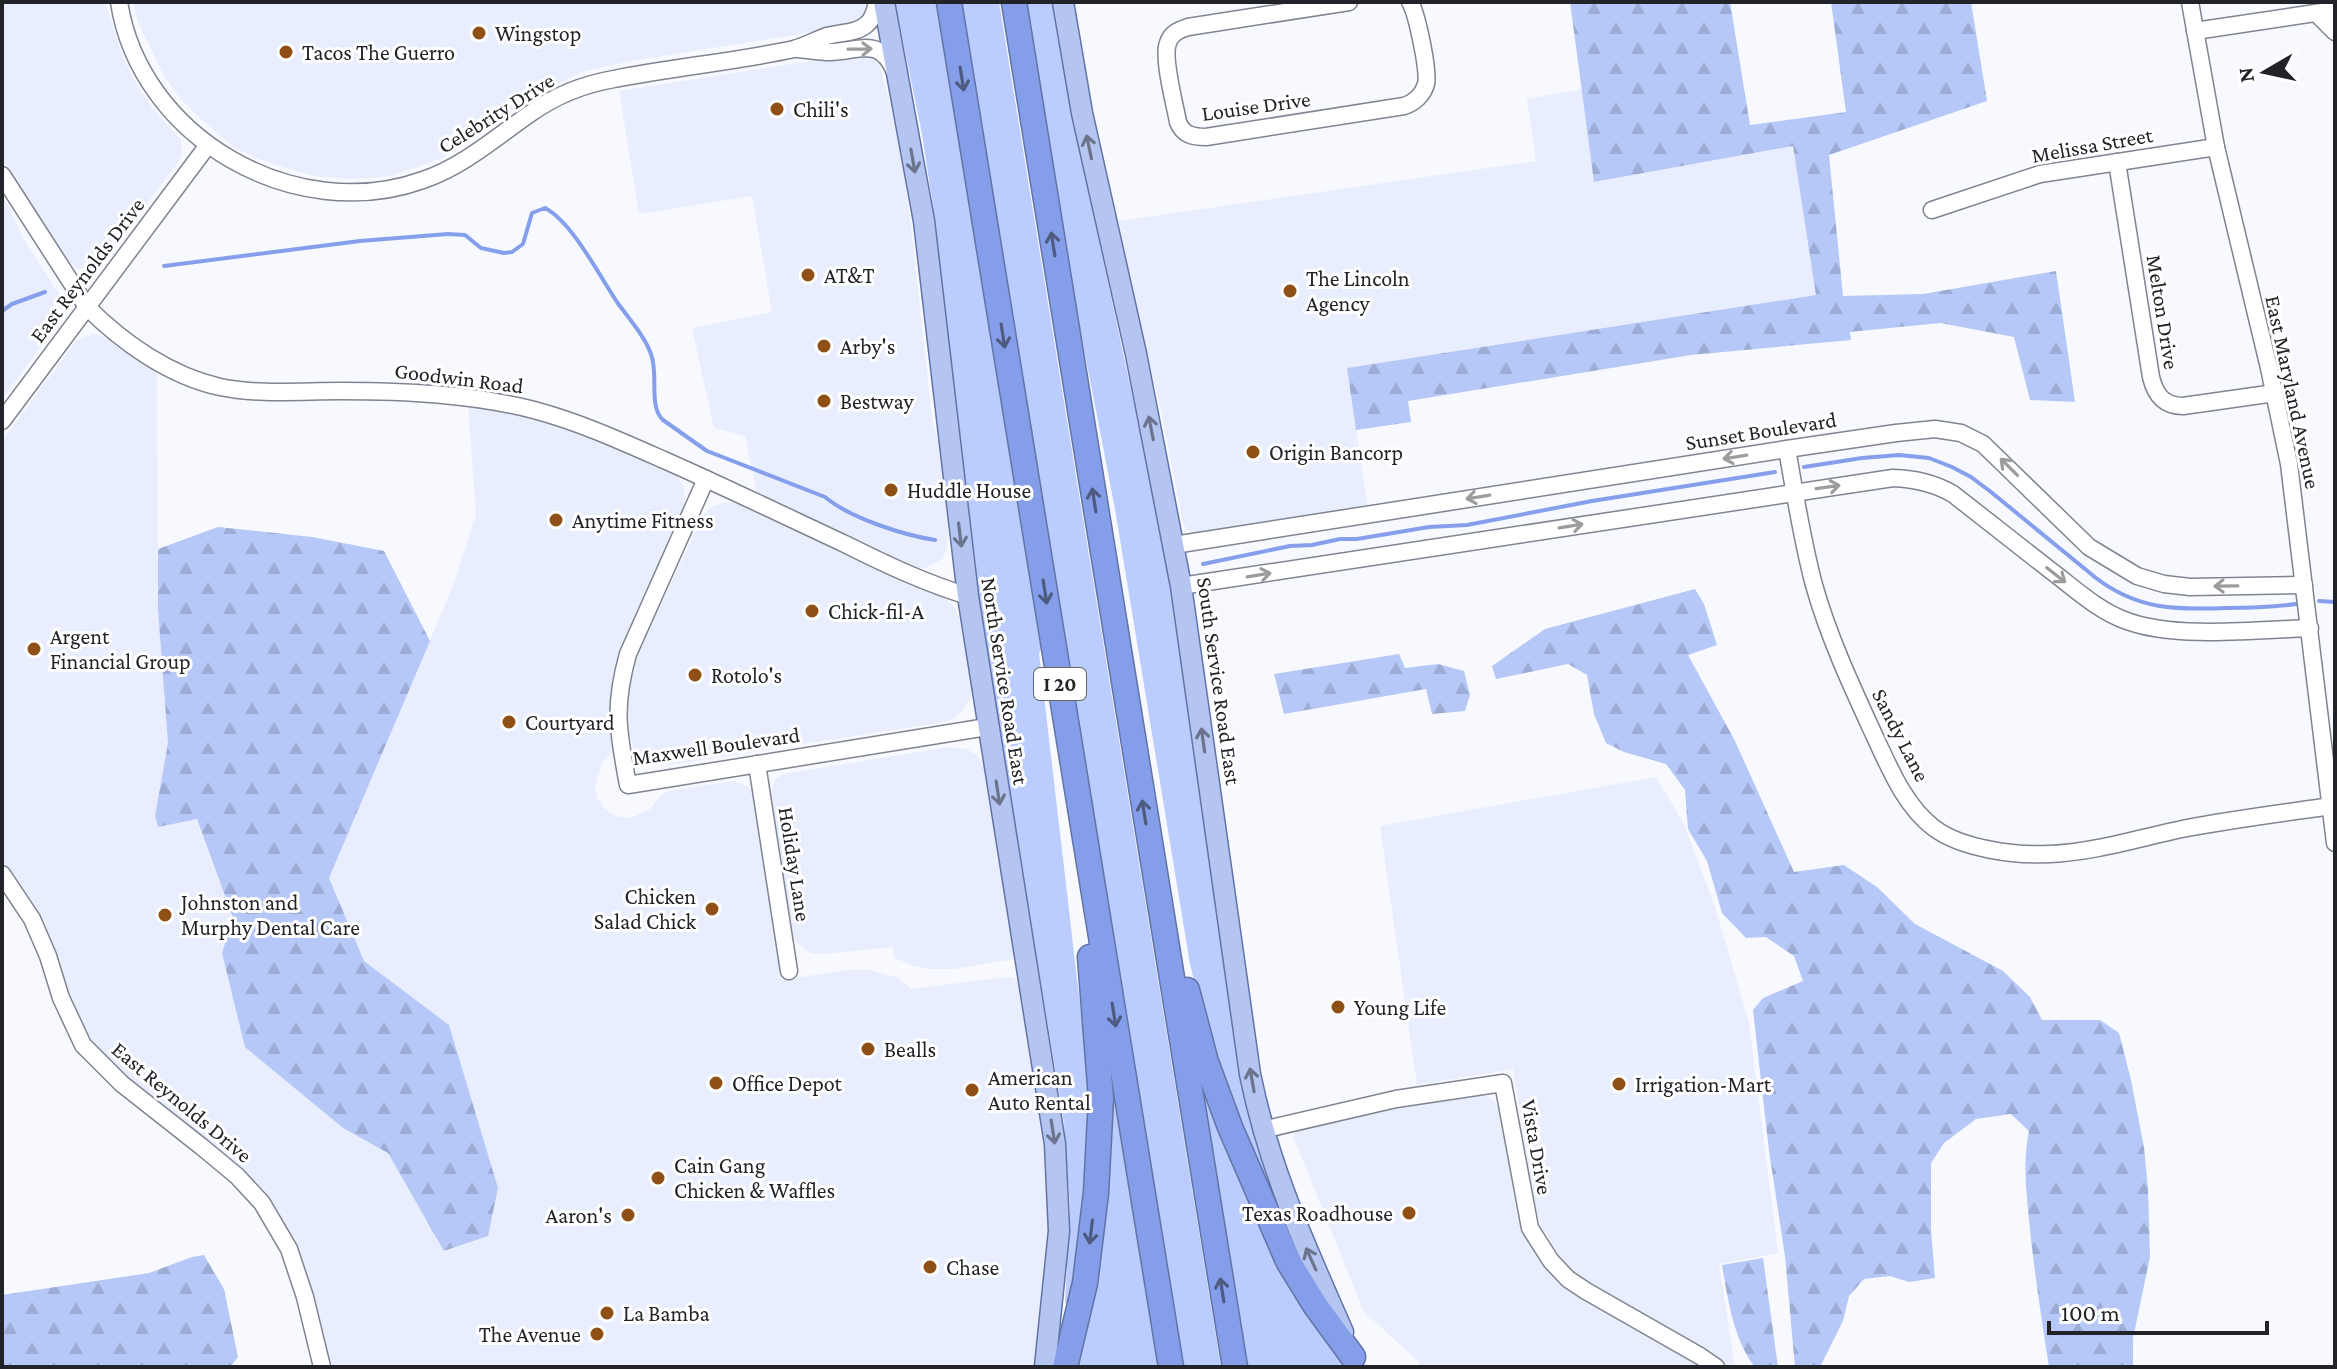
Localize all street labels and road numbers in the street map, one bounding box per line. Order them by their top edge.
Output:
street label: Celebrity Drive [433,67,559,159]
street label: Louise Drive [1200,86,1312,126]
street label: Melissa Street [2029,122,2155,168]
street label: East Reynolds Drive [24,193,150,347]
street label: Melton Drive [2142,253,2184,371]
street label: East Maryland Avenue [2260,293,2326,491]
street label: Goodwin Road [393,358,525,398]
street label: Sunset Boulevard [1684,407,1839,455]
street label: North Service Road East [976,576,1034,787]
street label: South Service Road East [1192,576,1246,787]
road number: I 20 [1034,668,1086,700]
street label: Sandy Lane [1867,684,1935,786]
street label: Maxwell Boulevard [631,722,802,770]
street label: Holiday Lane [774,805,816,923]
street label: East Reynolds Drive [107,1036,257,1168]
street label: Vista Drive [1516,1098,1558,1196]

